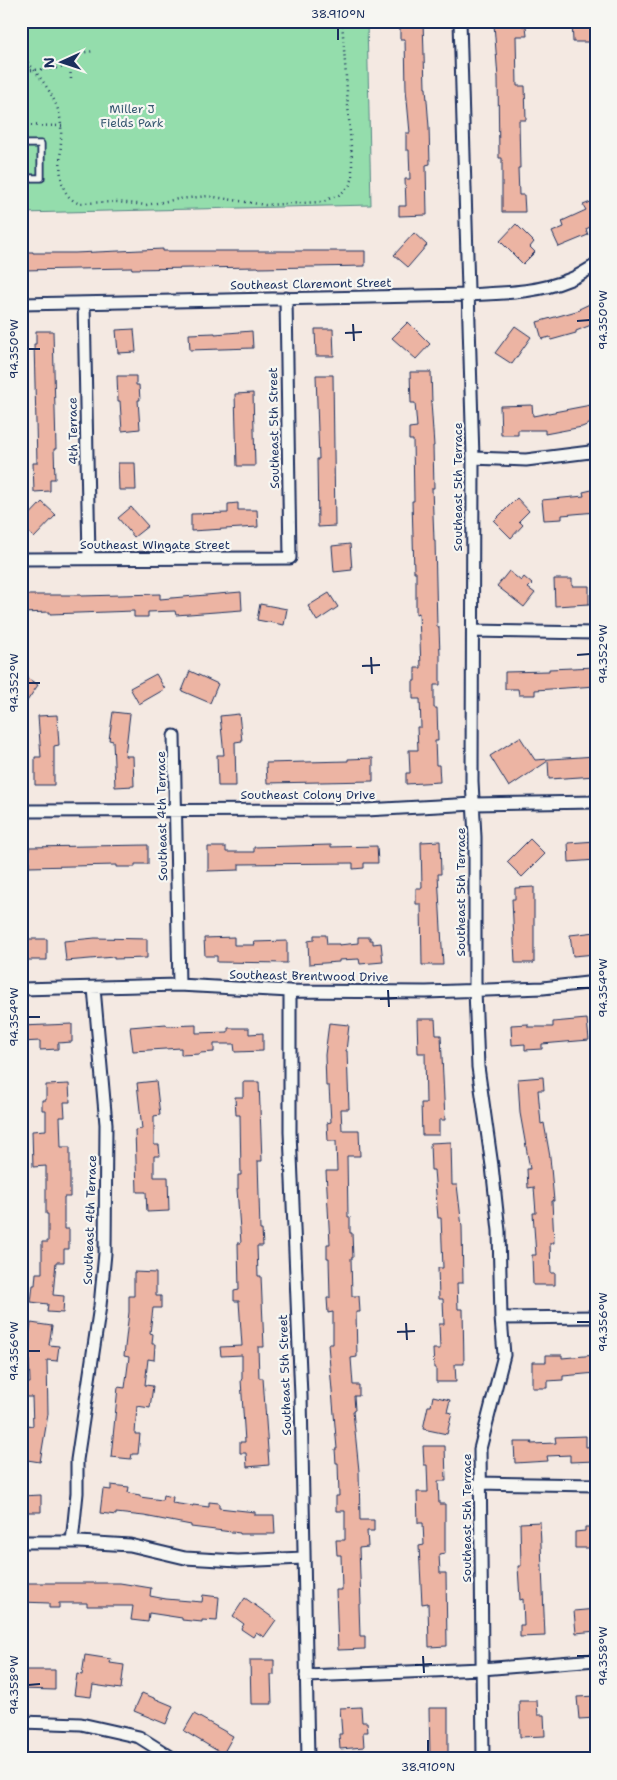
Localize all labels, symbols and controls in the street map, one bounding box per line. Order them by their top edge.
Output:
text: 38.910°N [311,6,365,22]
north arrow [38,38,88,88]
text: N [40,57,58,69]
park label: Miller J Fields Park [100,101,164,131]
street label: Southeast Claremont Street [230,275,392,293]
text: 94.350°W [595,290,611,350]
text: 94.350°W [6,319,22,379]
street label: Southeast 5th Street [265,367,283,489]
street label: 4th Terrace [64,397,82,465]
street label: Southeast 5th Terrace [450,422,466,551]
street label: Southeast Wingate Street [80,537,230,553]
text: 94.352°W [595,624,611,684]
text: 94.352°W [6,653,22,713]
street label: Southeast 4th Terrace [153,751,171,881]
street label: Southeast Colony Drive [241,787,376,803]
street label: Southeast 5th Terrace [453,827,469,956]
text: 94.354°W [595,958,611,1018]
street label: Southeast Brentwood Drive [229,967,389,985]
text: 94.354°W [6,987,22,1047]
street label: Southeast 4th Terrace [80,1155,100,1285]
text: 94.356°W [595,1292,611,1352]
street label: Southeast 5th Street [275,1314,295,1436]
text: 94.356°W [6,1321,22,1381]
street label: Southeast 5th Terrace [459,1453,475,1582]
text: 94.358°W [595,1626,611,1686]
text: 94.358°W [6,1655,22,1715]
text: 38.910°N [401,1759,455,1775]

